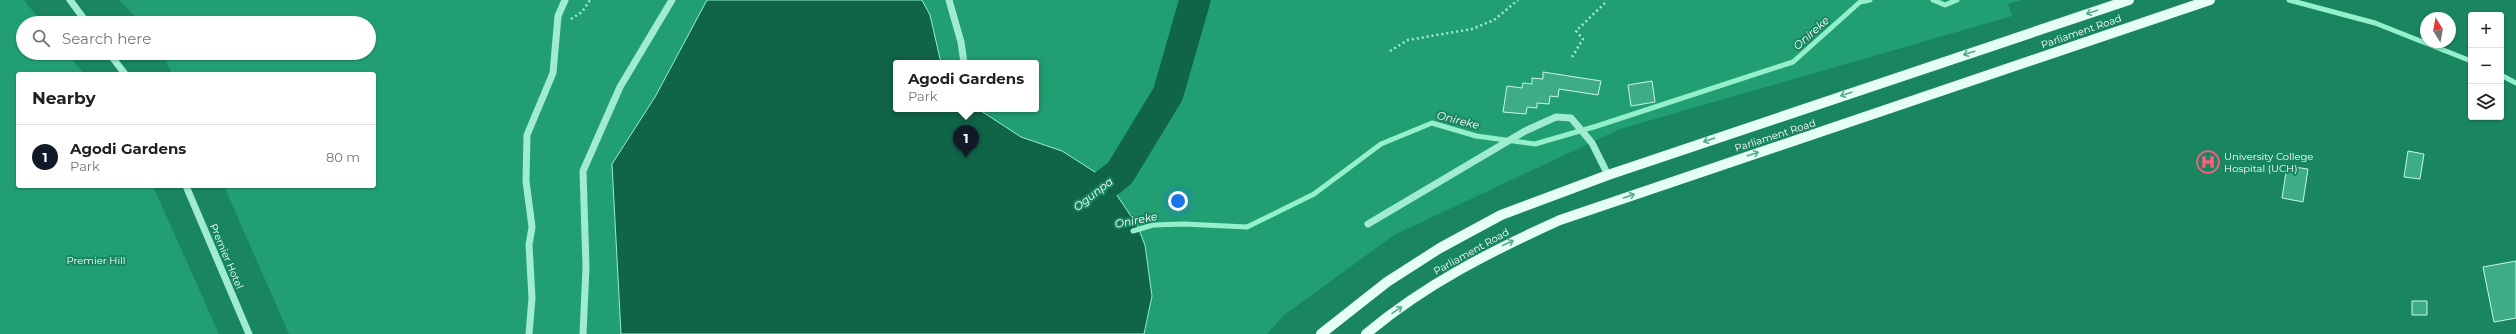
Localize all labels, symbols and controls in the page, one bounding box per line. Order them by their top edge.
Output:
one-way arrow [2087,9,2099,17]
street label: Parliament Road [2039,12,2123,51]
north arrow [2420,12,2456,48]
map controls [2468,12,2504,120]
button: + [2468,12,2504,48]
water label: Onireke [1790,13,1832,53]
search box [16,16,376,60]
icon: search [30,27,52,49]
text: Search here [62,29,151,48]
button: − [2468,48,2504,84]
one-way arrow [1963,50,1975,58]
popup [893,60,1039,112]
text: Agodi Gardens [908,69,1024,88]
button: layers [2468,84,2504,120]
text: Nearby [32,88,96,108]
text: Park [908,88,938,104]
one-way arrow [1840,91,1852,99]
water label: Onireke [1435,108,1481,132]
street label: Parliament Road [1733,116,1817,155]
pin: 1 [953,125,979,158]
one-way arrow [1703,137,1715,145]
text: Agodi Gardens [70,139,186,158]
text: 1 [42,149,48,165]
text: 80 m [326,149,360,165]
hospital icon: University College Hospital (UCH) [2195,149,2221,175]
one-way arrow [1746,150,1758,158]
place label: University College Hospital (UCH) [2224,150,2313,175]
text: Park [70,158,100,174]
water label: Ogunpa [1070,174,1116,214]
your location [1168,191,1188,211]
one-way arrow [1623,192,1636,199]
water label: Onireke [1113,209,1159,231]
street label: Premier Hotel [207,222,246,291]
street label: Parliament Road [1431,225,1511,278]
one-way arrow [1502,239,1514,246]
park label: Premier Hill [66,254,126,267]
one-way arrow [1391,306,1402,314]

